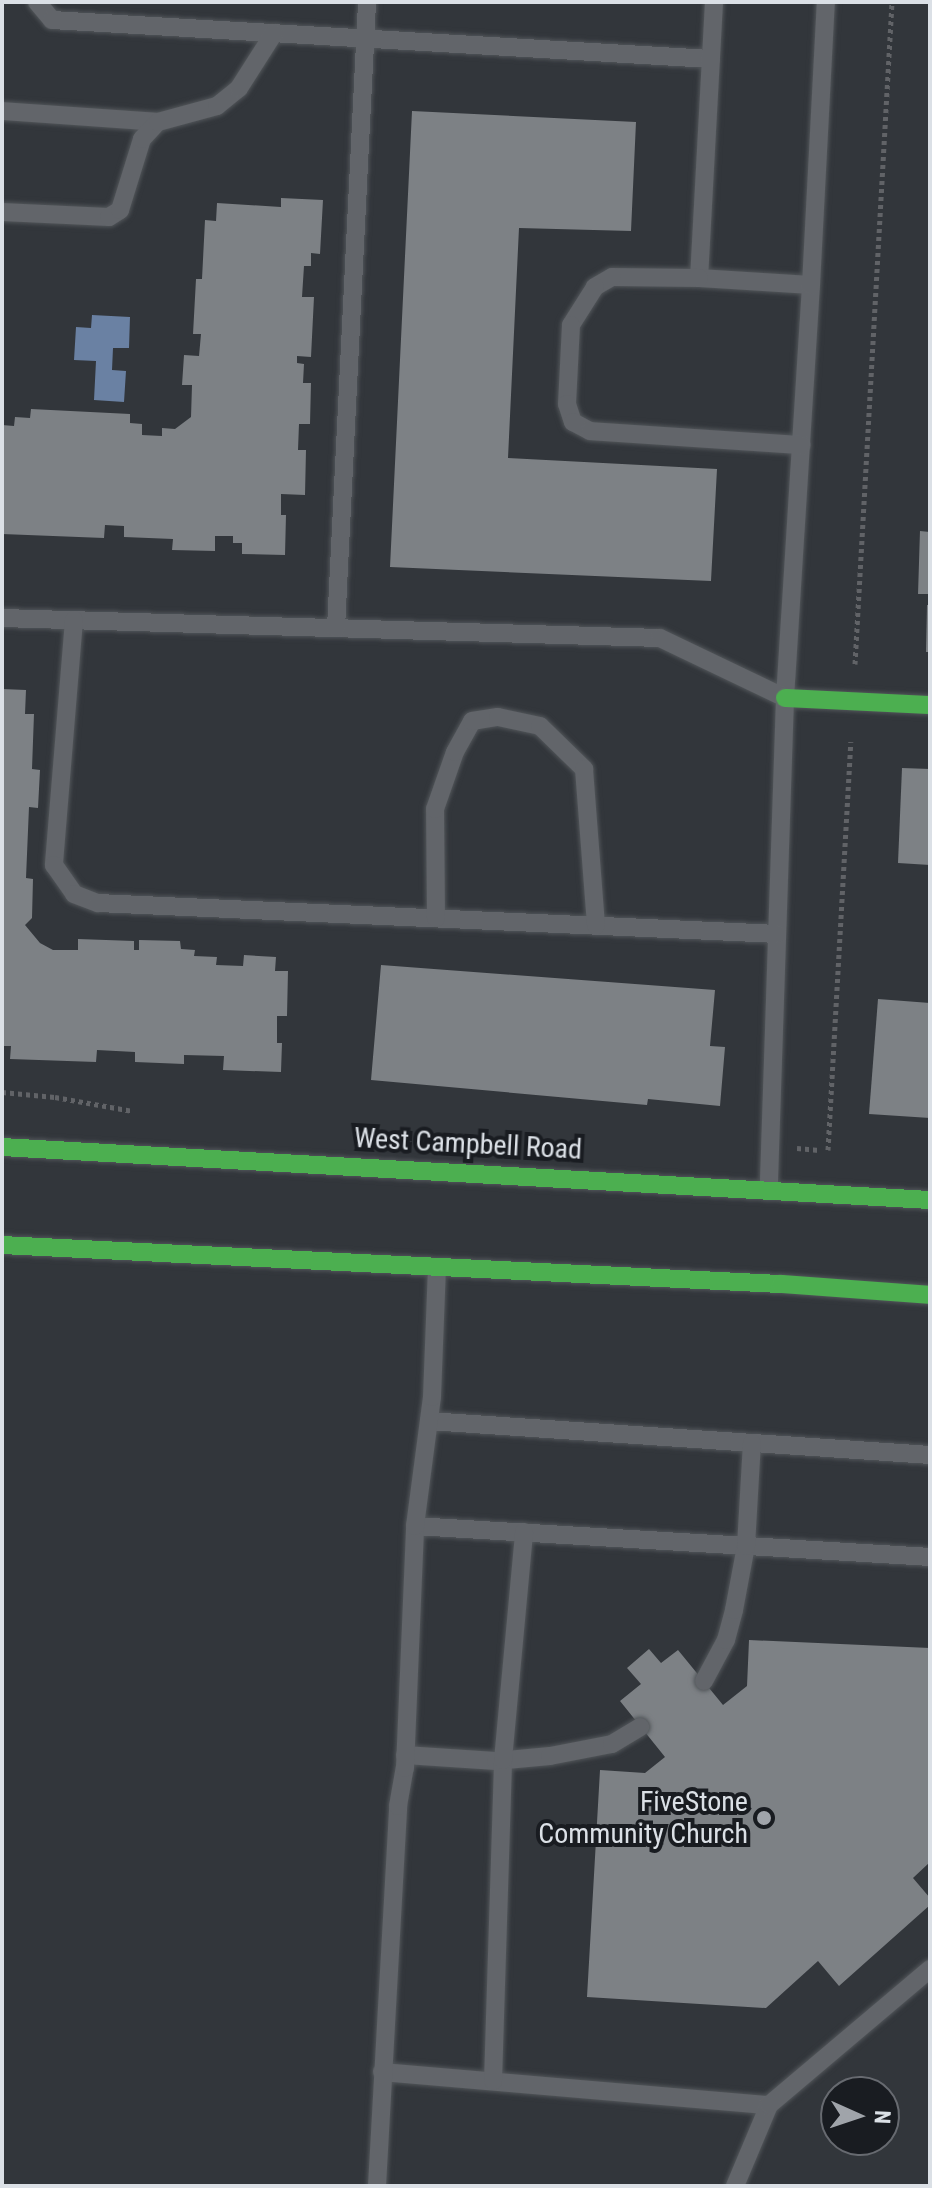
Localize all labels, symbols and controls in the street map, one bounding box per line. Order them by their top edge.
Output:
street label: West Campbell Road [353,1121,583,1167]
place label: FiveStone Community Church [538,1785,748,1851]
marker: FiveStone Community Church [755,1809,773,1827]
north arrow [820,2076,900,2156]
text: N [870,2110,895,2125]

